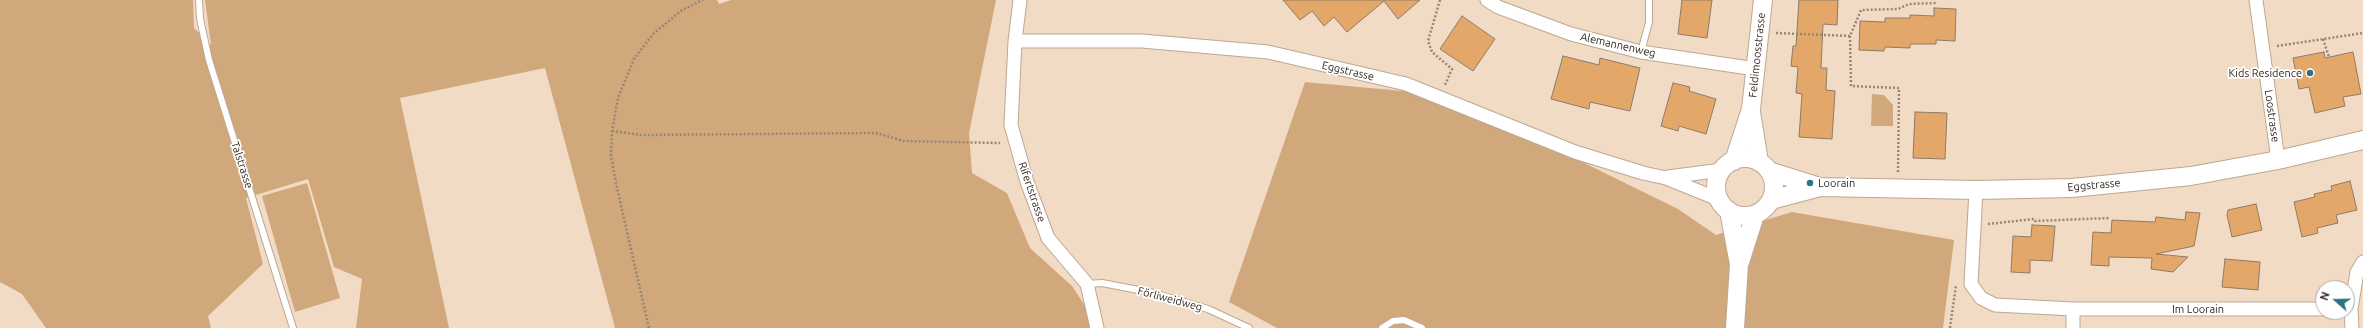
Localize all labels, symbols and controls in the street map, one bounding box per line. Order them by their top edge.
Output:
street label: Feldimoosstrasse [1746,12,1768,98]
street label: Alemannenweg [1579,30,1657,60]
street label: Eggstrasse [1321,59,1375,83]
place label: Kids Residence [2228,66,2302,80]
marker: Kids Residence [2305,68,2315,78]
street label: Loostrasse [2262,89,2282,143]
street label: Talstrasse [228,140,256,190]
street label: Rifertstrasse [1016,160,1048,224]
place label: Loorain [1818,176,1855,190]
street label: Eggstrasse [2067,176,2121,194]
marker: Loorain [1805,178,1815,188]
north arrow [2315,280,2355,320]
street label: Förliweidweg [1136,284,1204,314]
text: N [2318,290,2332,302]
street label: Im Loorain [2172,302,2224,316]

